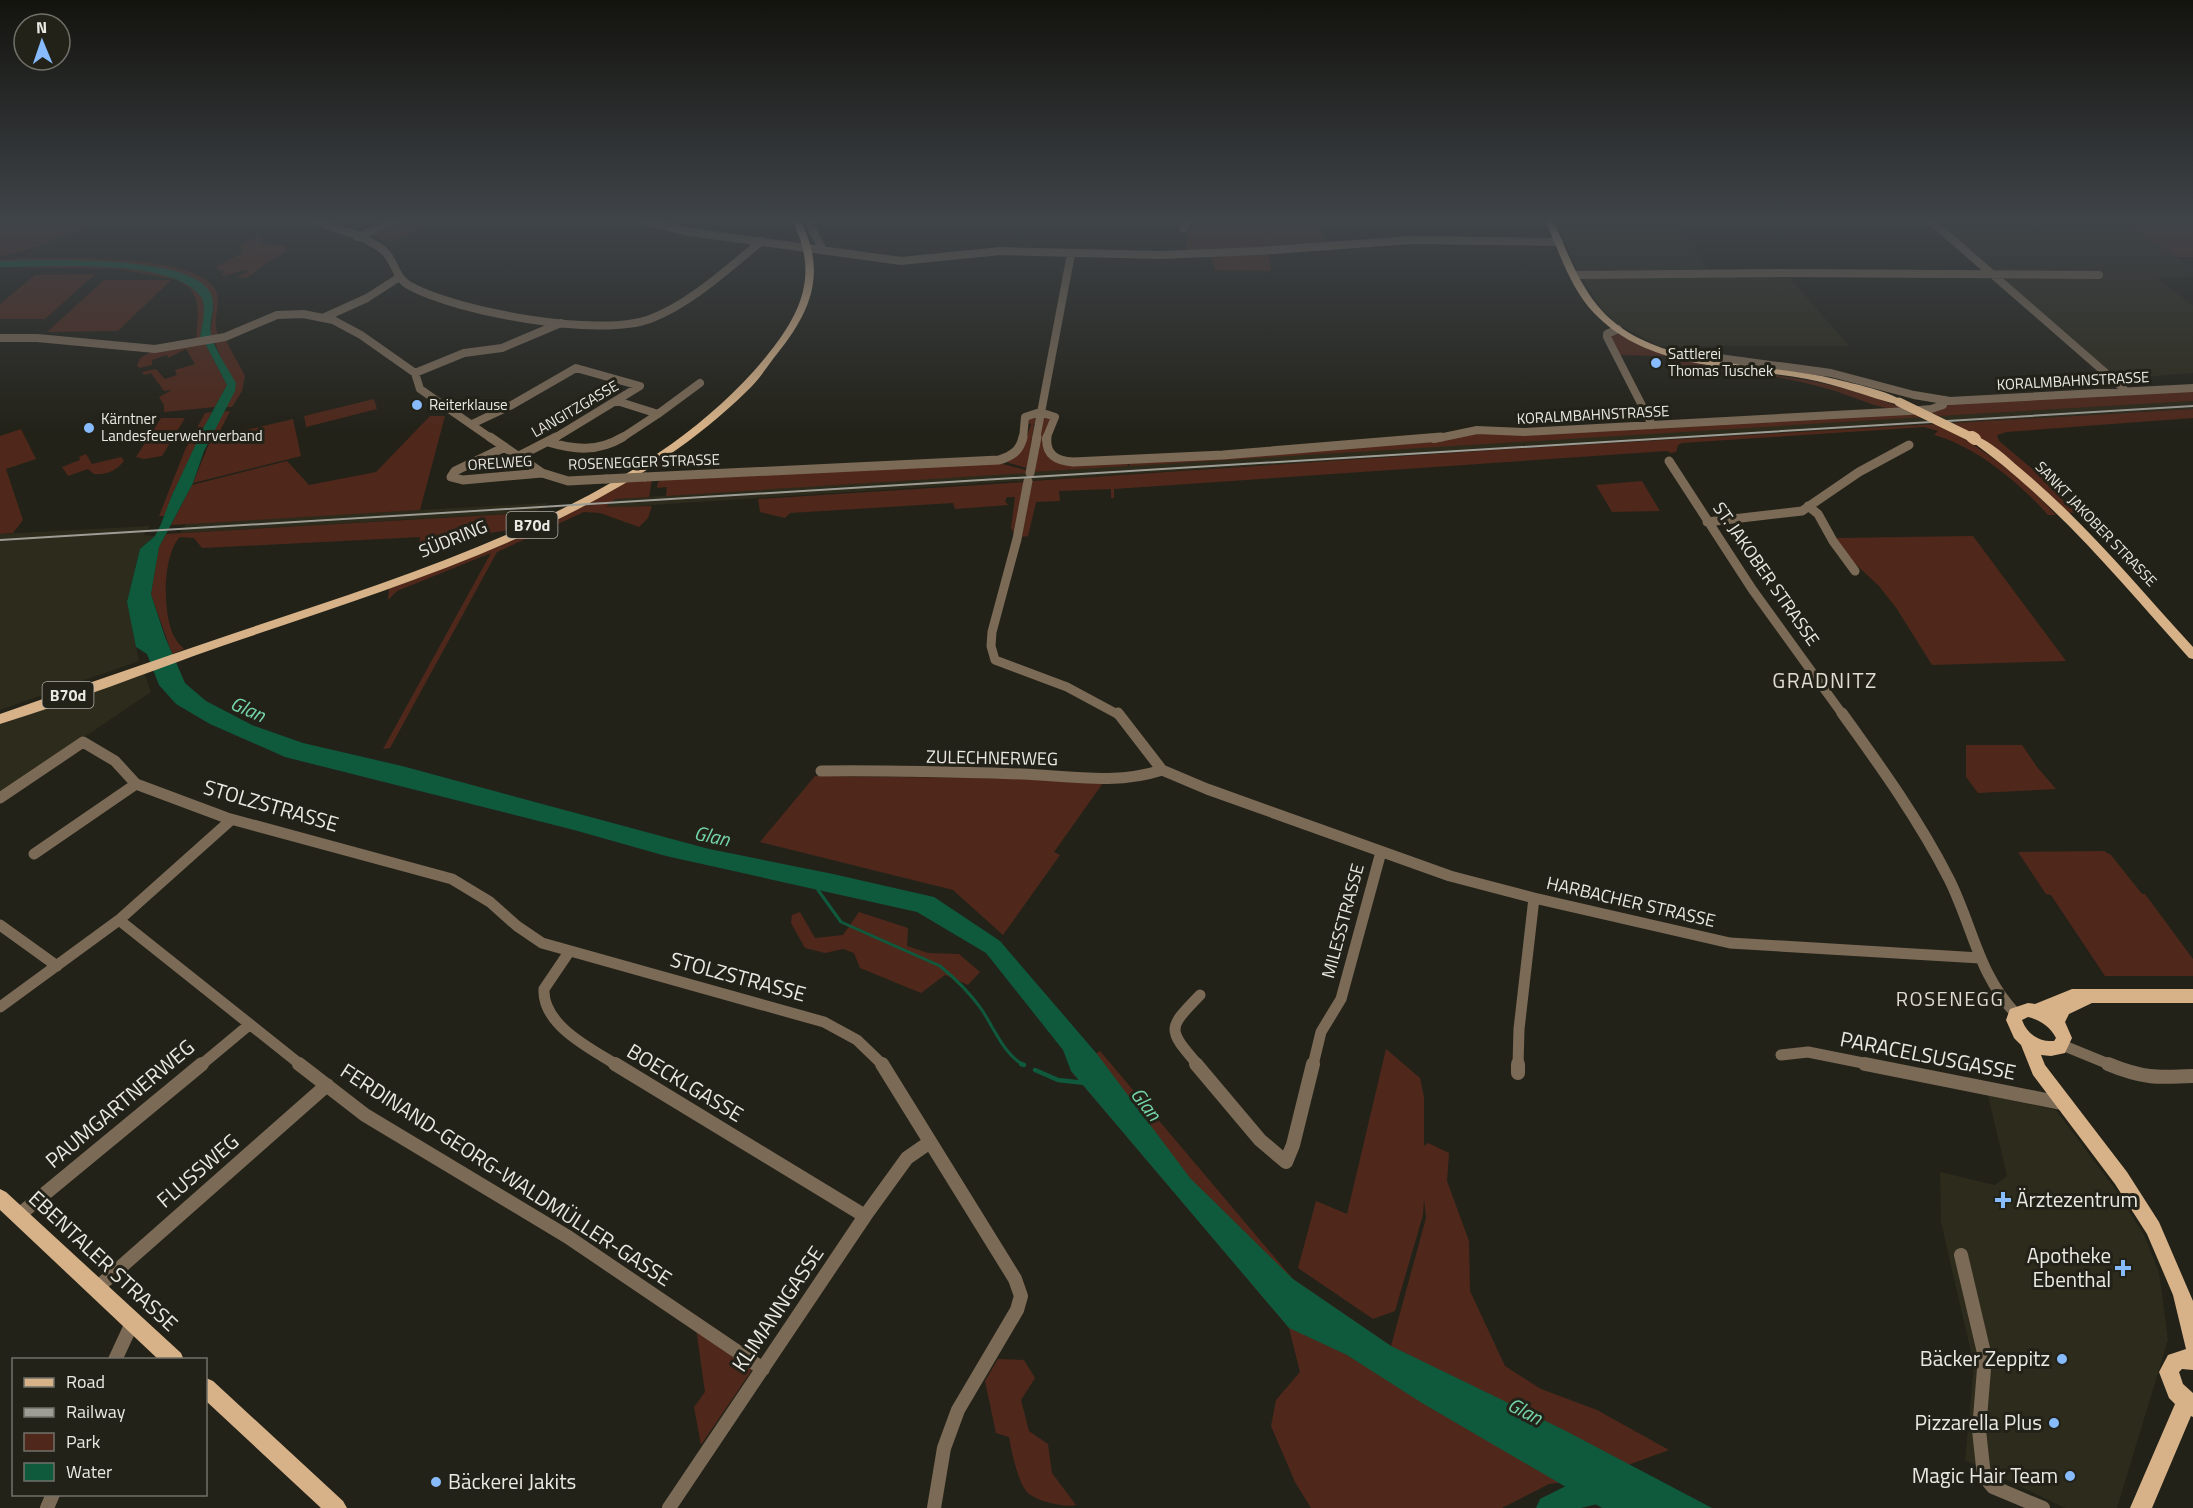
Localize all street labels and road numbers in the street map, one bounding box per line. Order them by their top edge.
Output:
street label: KORALMBAHNSTRASSE [1996,365,2150,396]
street label: LANGITZGASSE [527,374,623,443]
street label: KORALMBAHNSTRASSE [1516,399,1670,430]
street label: ROSENEGGER STRASSE [568,447,720,476]
street label: ORELWEG [467,449,533,476]
street label: SANKT JAKOBER STRASSE [2030,456,2163,592]
street label: ST. JAKOBER STRASSE [1707,496,1826,651]
road number: B70d [506,512,558,538]
street label: SÜDRING [415,513,491,564]
road number: B70d [42,682,94,708]
street label: ZULECHNERWEG [926,743,1058,772]
street label: STOLZSTRASSE [200,770,343,840]
street label: MILESSTRASSE [1314,860,1371,981]
street label: HARBACHER STRASSE [1544,869,1718,934]
street label: STOLZSTRASSE [667,943,810,1009]
street label: PARACELSUSGASSE [1838,1022,2019,1088]
street label: PAUMGARTNERWEG [38,1031,201,1175]
street label: BOECKLGASSE [621,1035,750,1130]
street label: FERDINAND-GEORG-WALDMÜLLER-GASSE [334,1055,679,1294]
street label: FLUSSWEG [149,1125,246,1215]
street label: EBENTALER STRASSE [22,1182,186,1338]
street label: KLIMANNGASSE [723,1239,831,1378]

